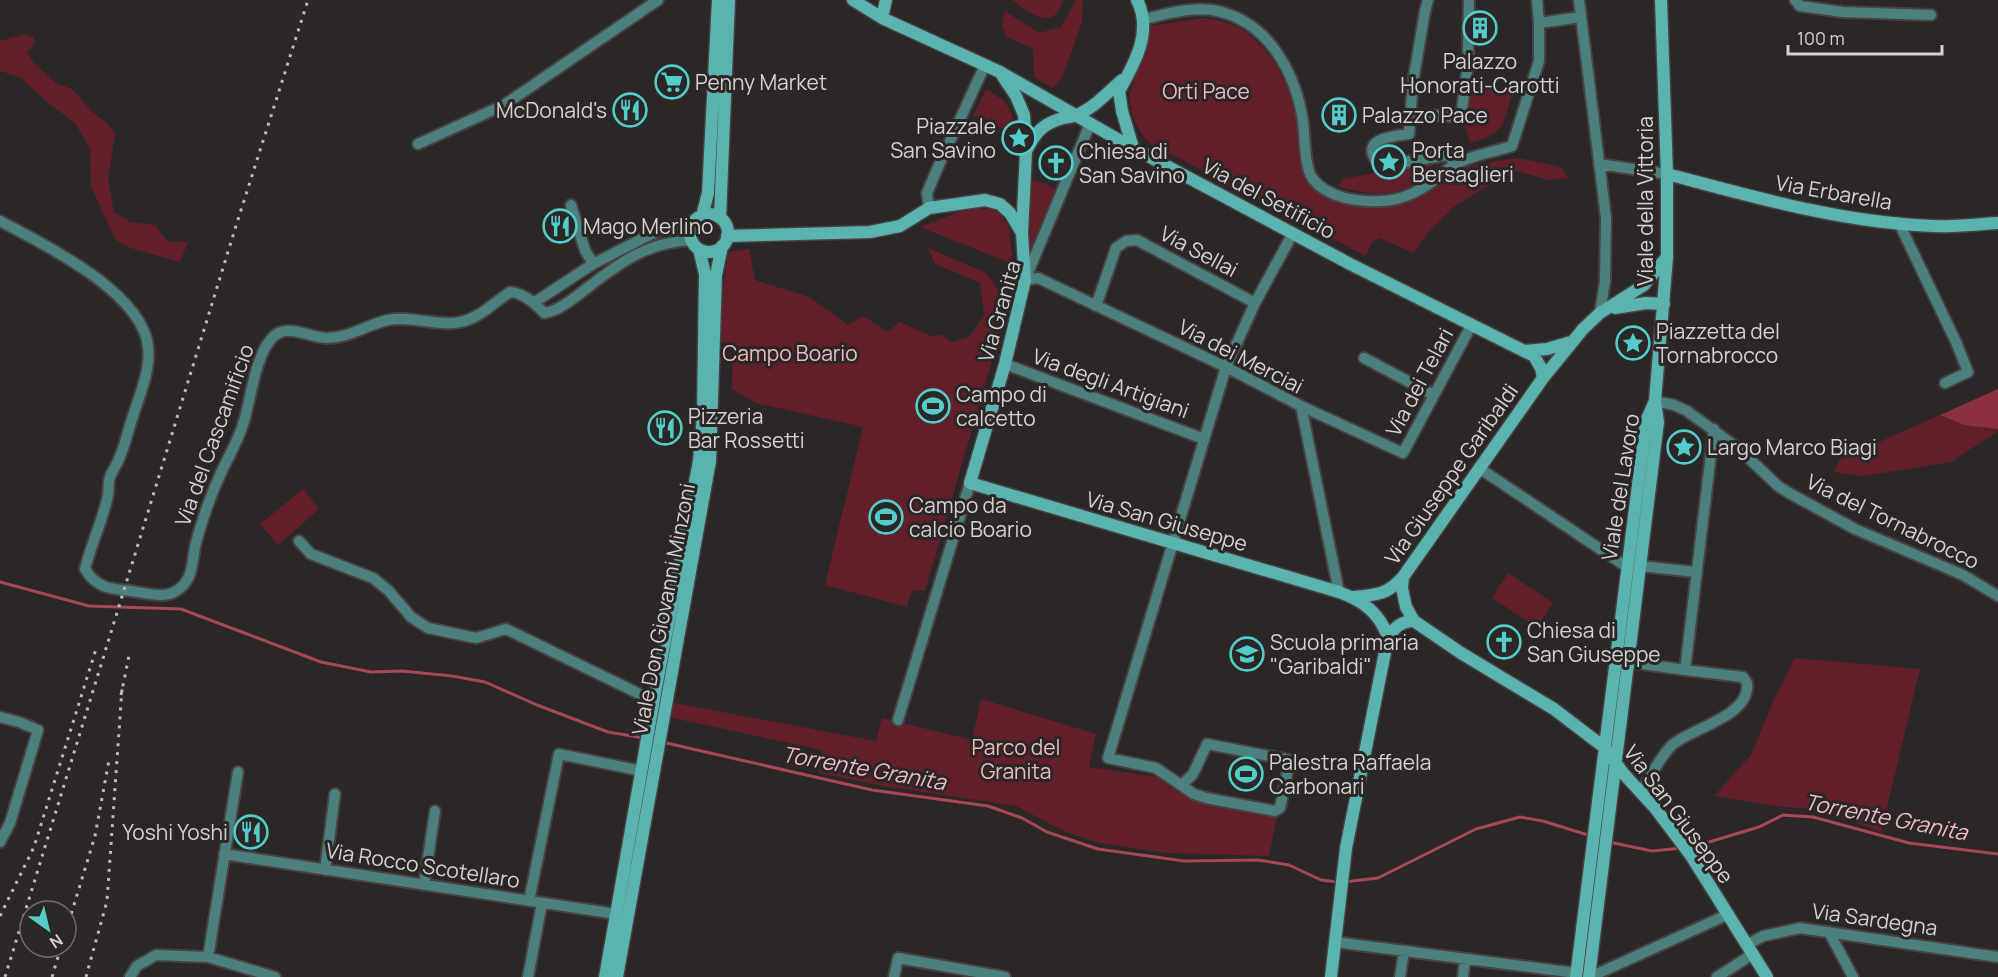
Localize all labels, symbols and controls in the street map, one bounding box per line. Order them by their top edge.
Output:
building icon: Palazzo Honorati-Carotti [1462,10,1498,46]
scale bar [1788,18,1942,56]
text: 100 m [1797,26,1845,50]
place label: Palazzo Honorati-Carotti [1400,47,1560,99]
supermarket icon: Penny Market [654,64,690,100]
place label: Penny Market [695,68,827,96]
park label: Orti Pace [1162,77,1250,105]
restaurant icon: McDonald's [612,92,648,128]
place label: McDonald's [496,96,607,124]
building icon: Palazzo Pace [1321,97,1357,133]
place label: Palazzo Pace [1362,101,1488,129]
place label: Piazzale San Savino [890,112,996,164]
street label: Viale della Vittoria [1631,116,1659,286]
place icon: Piazzale San Savino [1001,120,1037,156]
place label: Porta Bersaglieri [1412,136,1514,188]
place label: Chiesa di San Savino [1079,137,1185,189]
place icon: Porta Bersaglieri [1371,144,1407,180]
church icon: Chiesa di San Savino [1038,145,1074,181]
street label: Via del Setificio [1198,151,1340,245]
street label: Via Erbarella [1774,168,1894,216]
restaurant icon: Mago Merlino [542,208,578,244]
place label: Mago Merlino [583,212,714,240]
street label: Via Sellai [1155,219,1243,283]
street label: Via Granita [971,257,1027,365]
street label: Via dei Merciai [1174,312,1308,400]
place label: Piazzetta del Tornabrocco [1656,317,1780,369]
street label: Via dei Telari [1379,323,1459,441]
place icon: Piazzetta del Tornabrocco [1615,325,1651,361]
park label: Campo Boario [722,339,858,367]
street label: Via del Cascamificio [168,340,260,530]
street label: Via degli Artigiani [1029,342,1193,424]
street label: Via Giuseppe Garibaldi [1378,378,1524,570]
place label: Campo di calcetto [956,380,1047,432]
sports icon: Campo di calcetto [915,388,951,424]
place label: Pizzeria Bar Rossetti [688,402,805,454]
restaurant icon: Pizzeria Bar Rossetti [647,410,683,446]
street label: Viale del Lavoro [1595,411,1645,563]
place icon: Largo Marco Biagi [1666,429,1702,465]
place label: Largo Marco Biagi [1707,433,1877,461]
street label: Via del Tornabrocco [1802,467,1984,575]
street label: Viale Don Giovanni Minzoni [625,481,701,737]
street label: Via San Giuseppe [1083,485,1251,557]
place label: Campo da calcio Boario [909,491,1032,543]
sports icon: Campo da calcio Boario [868,499,904,535]
place label: Chiesa di San Giuseppe [1527,616,1661,668]
church icon: Chiesa di San Giuseppe [1486,624,1522,660]
place label: Scuola primaria "Garibaldi" [1270,628,1419,680]
school or university icon: Scuola primaria "Garibaldi" [1229,636,1265,672]
park label: Parco del Granita [972,733,1060,785]
water label: Torrente Granita [780,739,950,797]
street label: Via San Giuseppe [1618,739,1740,889]
place label: Palestra Raffaela Carbonari [1269,748,1432,800]
sports icon: Palestra Raffaela Carbonari [1228,756,1264,792]
water label: Torrente Granita [1802,786,1972,848]
restaurant icon: Yoshi Yoshi [233,814,269,850]
place label: Yoshi Yoshi [122,818,228,846]
street label: Via Rocco Scotellaro [324,836,522,894]
street label: Via Sardegna [1811,896,1939,942]
north arrow [18,899,78,959]
text: N [45,929,67,954]

